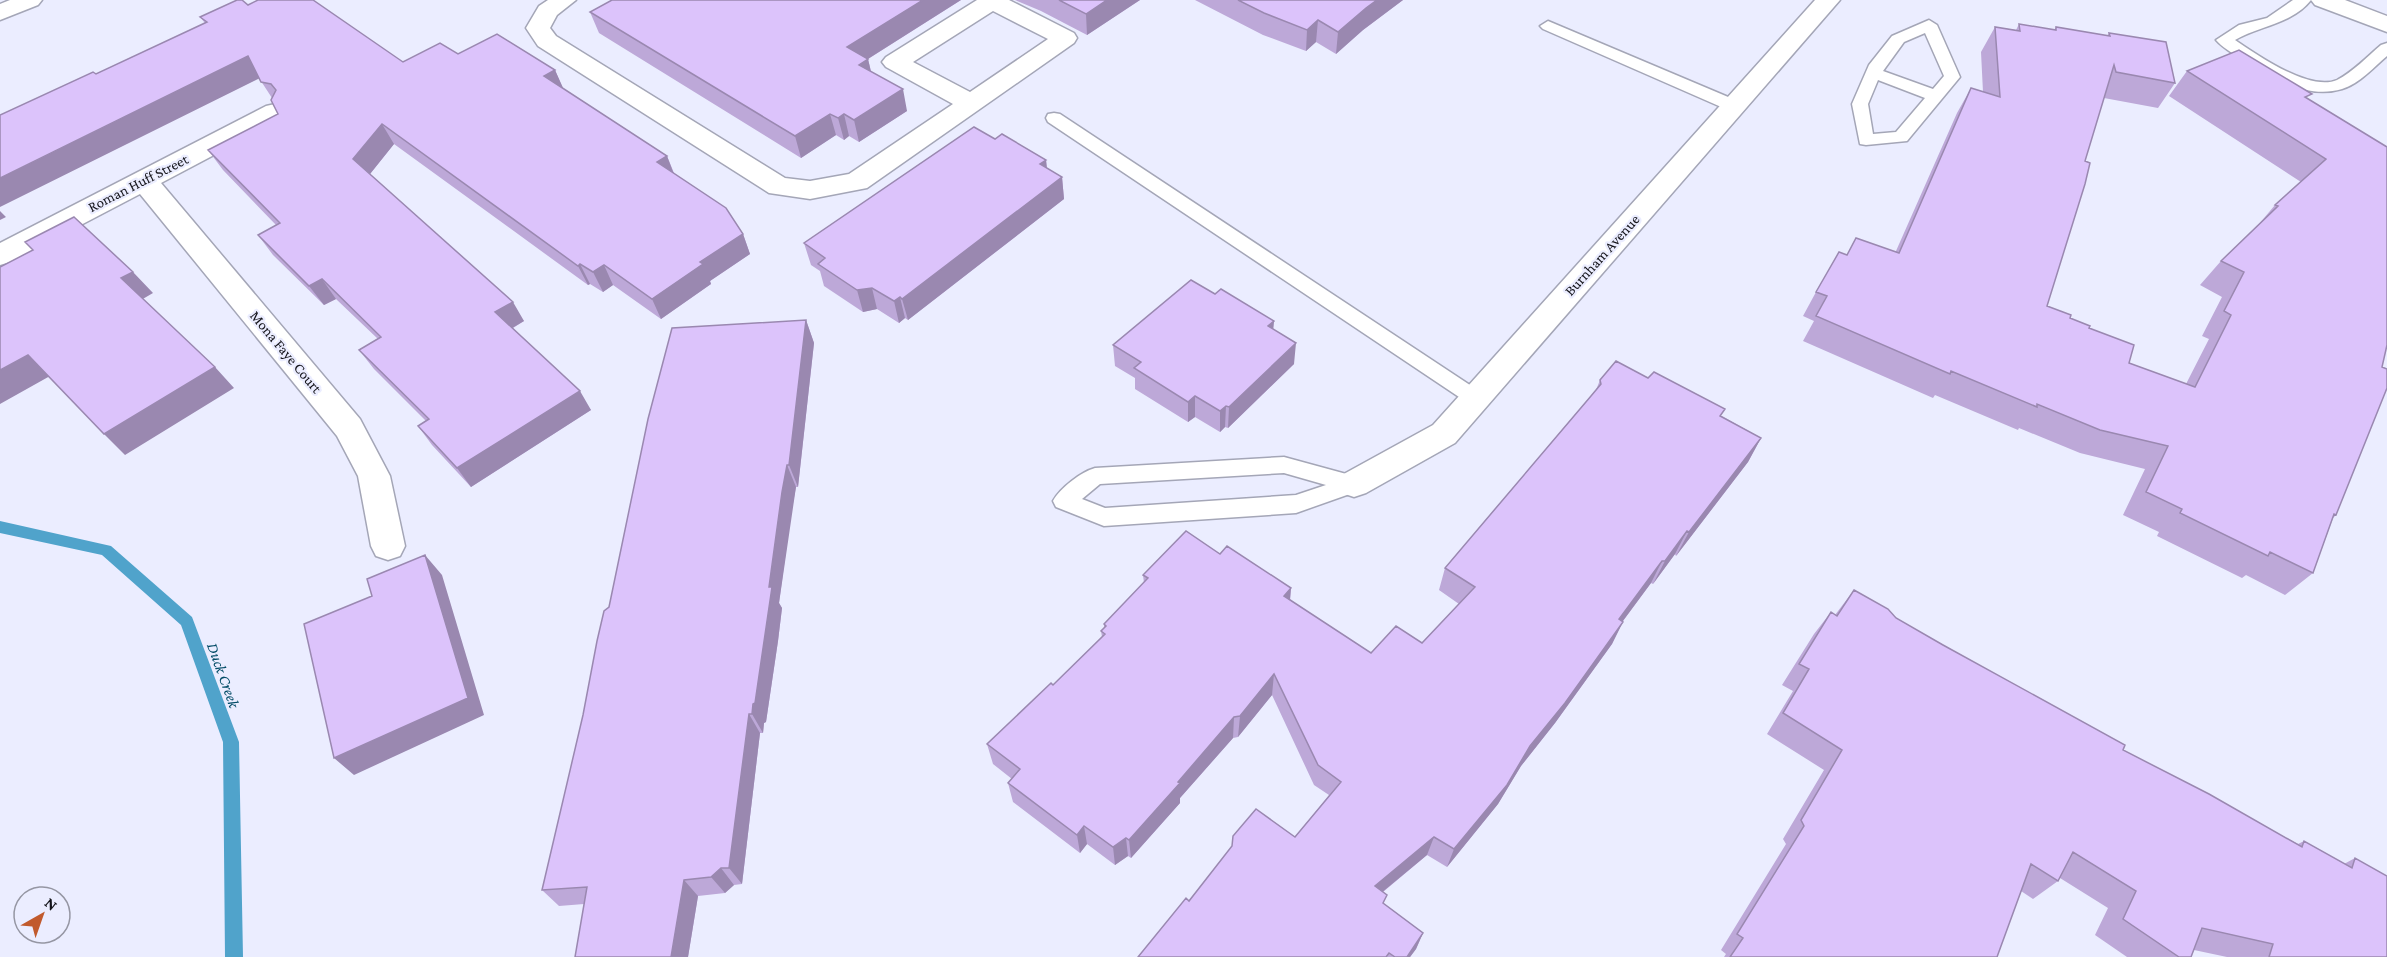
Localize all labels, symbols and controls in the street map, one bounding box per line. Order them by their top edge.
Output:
street label: Roman Huff Street [85,150,192,215]
street label: Burnham Avenue [1561,211,1643,299]
street label: Mona Faye Court [246,308,326,398]
water label: Duck Creek [204,640,243,711]
north arrow [12,885,72,945]
text: N [42,894,61,914]

